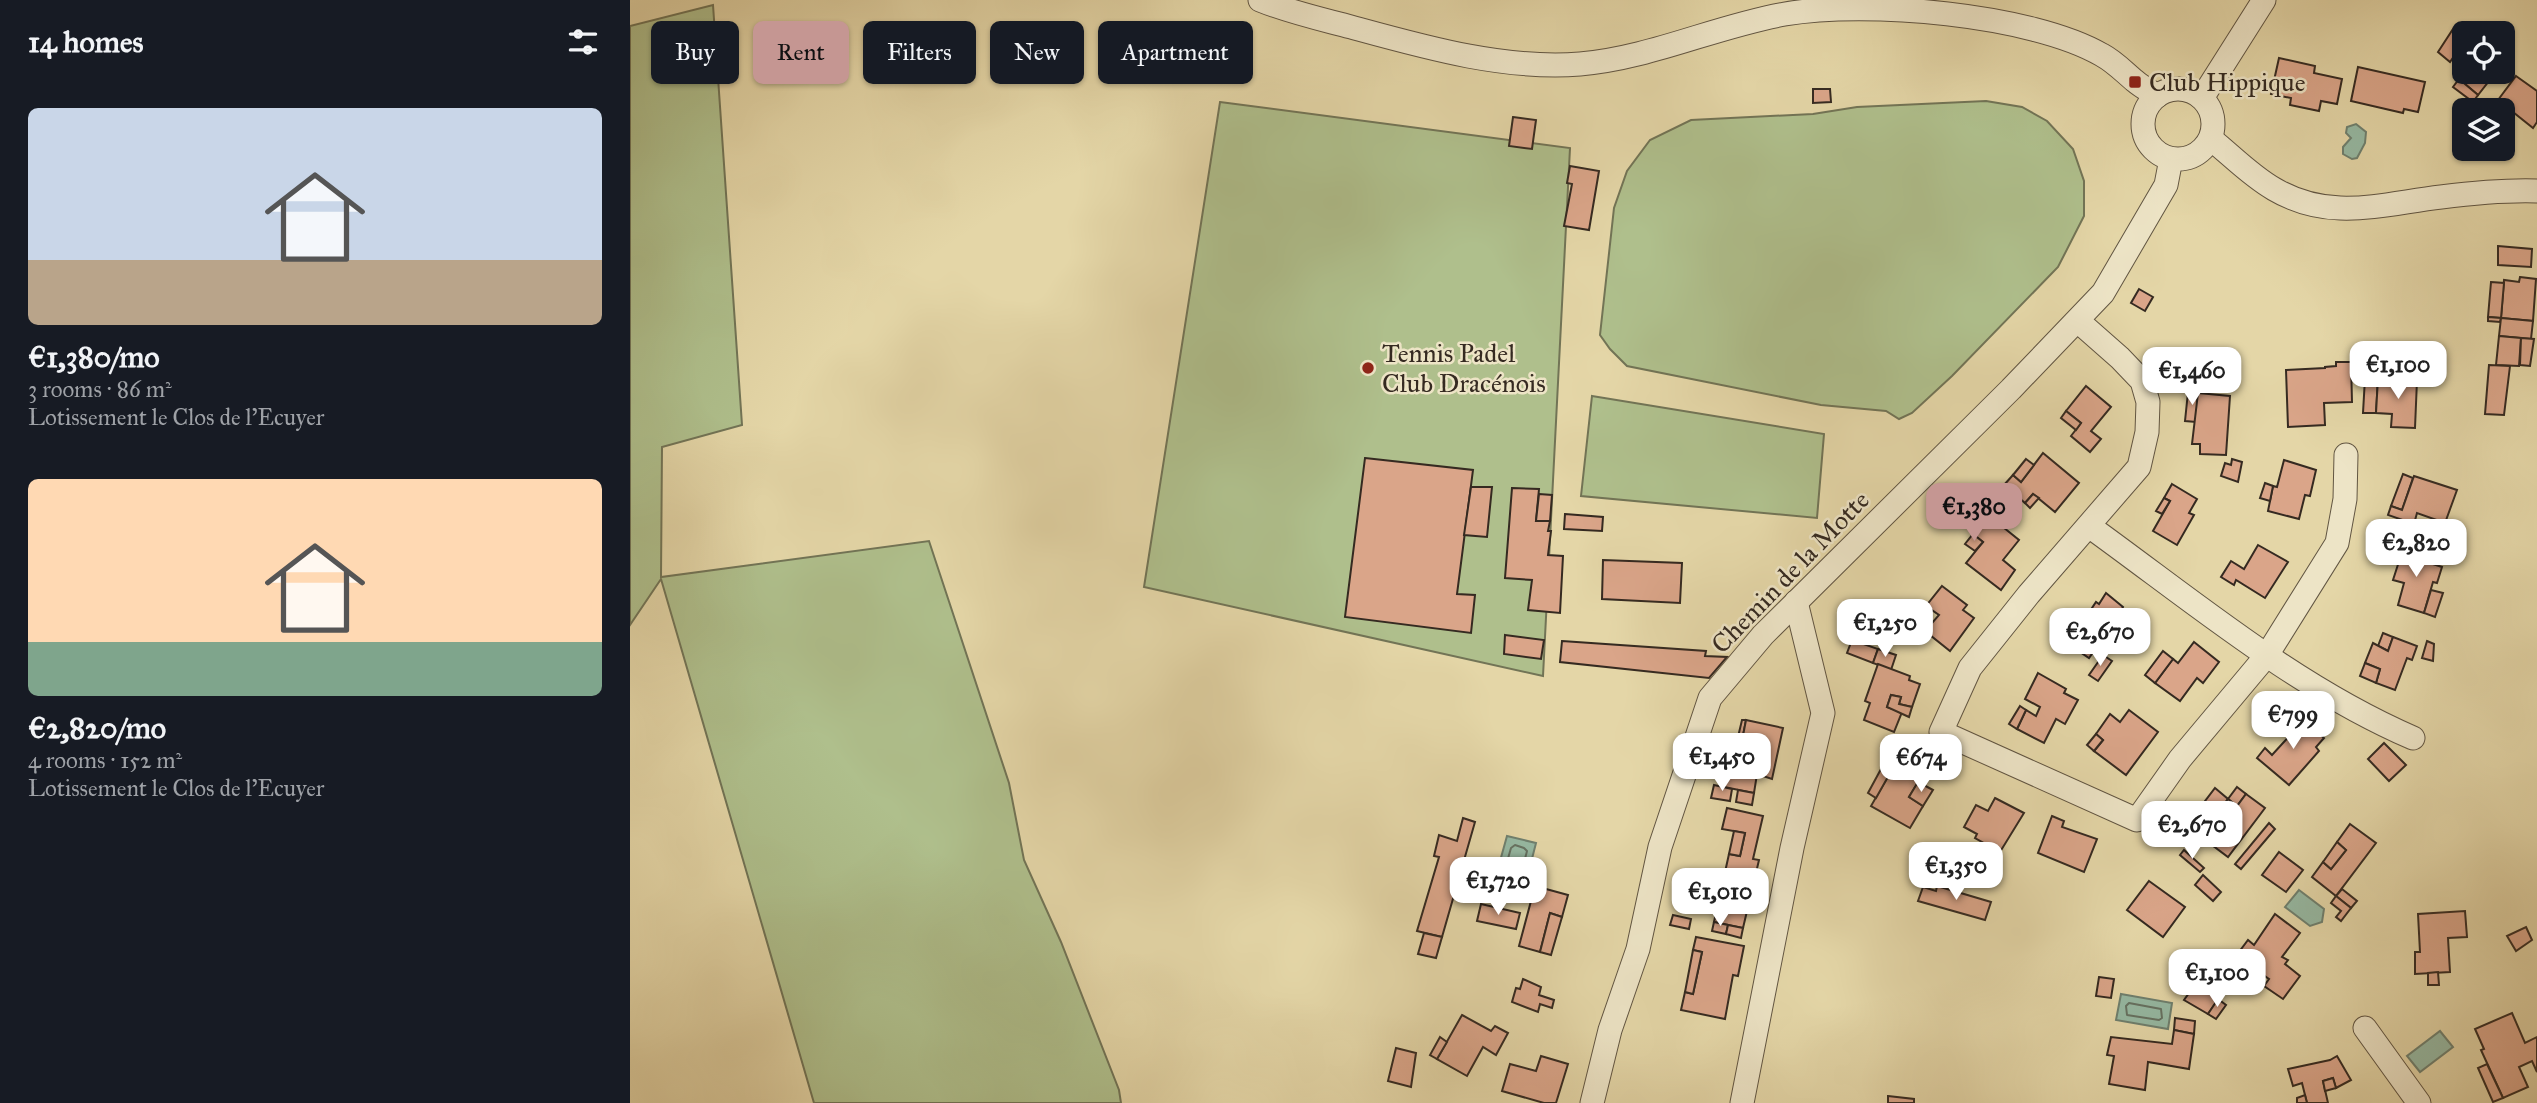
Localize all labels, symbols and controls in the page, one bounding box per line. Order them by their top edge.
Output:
chip: Buy [651,21,739,84]
chip: Rent [753,21,849,84]
chip: Filters [863,21,976,84]
chip: New [990,21,1084,84]
chip: Apartment [1098,21,1253,84]
map controls [2452,21,2515,161]
button: locate [2452,21,2515,84]
icon: filters [564,23,602,61]
text: 14 homes [28,24,143,60]
place label: Club Hippique [2149,66,2306,98]
marker: Club Hippique [2127,74,2143,90]
button: layers [2452,98,2515,161]
icon: home [252,154,378,280]
place label: Tennis Padel Club Dracénois [1382,337,1546,399]
text: €1,380/mo [28,339,160,375]
pin: €1,100 [2341,342,2455,401]
pin: €1,460 [2135,348,2249,407]
text: €1,100 [2366,350,2430,378]
text: €1,460 [2158,356,2226,384]
marker: Tennis Padel Club Dracénois [1360,360,1376,376]
text: 3 rooms · 86 m² [28,375,172,403]
text: Lotissement le Clos de l'Ecuyer [28,403,324,431]
street label: Chemin de la Motte [1704,484,1876,660]
pin: €1,380 [1917,484,2031,543]
text: €1,380 [1942,492,2006,520]
pin: €2,820 [2359,520,2473,579]
icon: home [252,525,378,651]
text: €2,820 [2382,528,2450,556]
pin: €1,250 [1828,600,1942,659]
text: €1,250 [1853,608,1917,636]
pin: €2,670 [2043,608,2157,668]
text: €2,670 [2065,617,2135,645]
pin: €799 [2252,692,2334,751]
text: €799 [2268,700,2318,728]
text: €2,820/mo [28,710,166,746]
pin: €1,450 [1665,734,1779,793]
pin: €674 [1880,734,1962,794]
text: €1,450 [1689,742,1755,770]
text: €674 [1896,743,1946,771]
text: 4 rooms · 152 m² [28,746,182,774]
text: Lotissement le Clos de l'Ecuyer [28,774,324,802]
pin: €2,670 [2135,802,2249,861]
text: €2,670 [2157,810,2227,838]
pin: €1,350 [1899,842,2013,902]
text: €1,350 [1925,851,1987,879]
pin: €1,720 [1441,858,1555,917]
text: €1,720 [1466,866,1530,894]
pin: €1,010 [1663,869,1777,928]
text: €1,010 [1688,877,1752,905]
pin: €1,100 [2160,950,2274,1009]
text: €1,100 [2185,958,2249,986]

